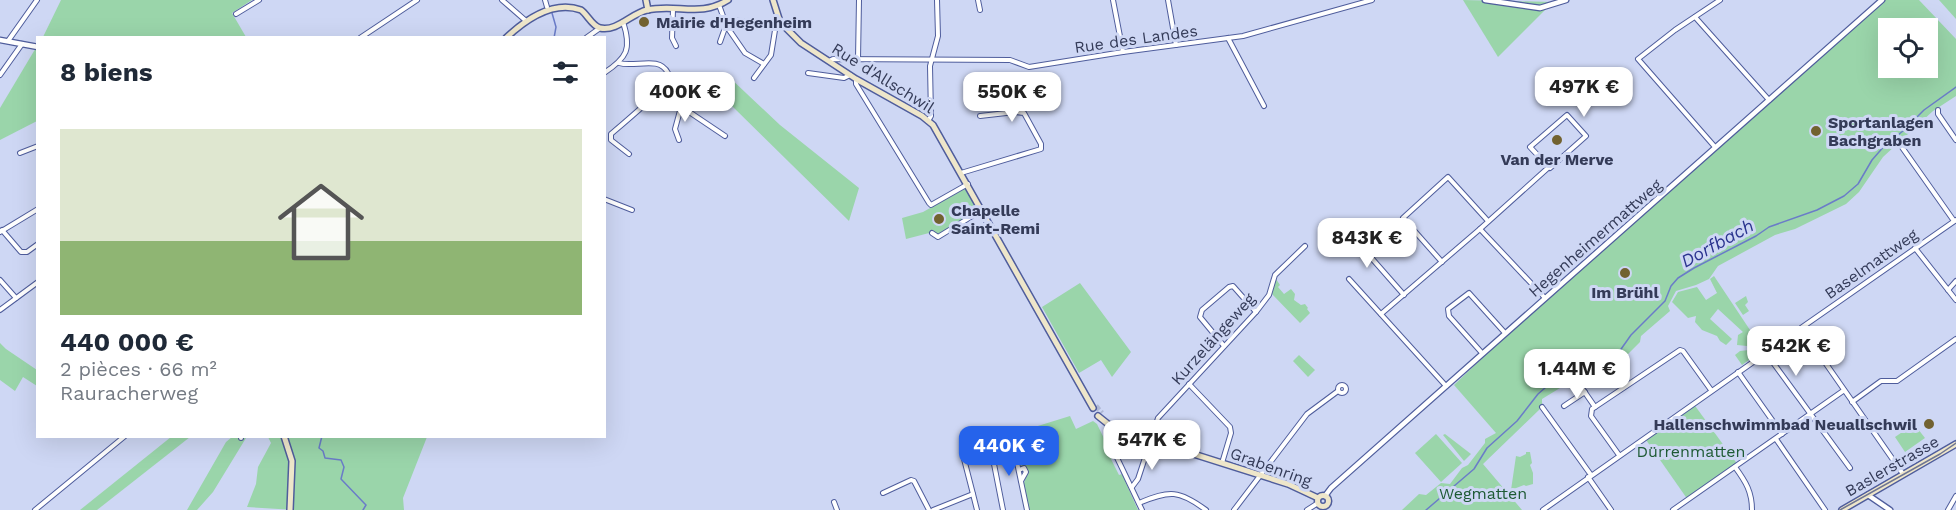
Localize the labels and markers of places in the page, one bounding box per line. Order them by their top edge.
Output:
place label: Mairie d'Hegenheim [656,13,812,32]
marker: Mairie d'Hegenheim [637,15,651,29]
pin: 497K € [1535,67,1633,118]
pin: 400K € [636,72,734,123]
pin: 550K € [963,72,1061,123]
place label: Sportanlagen Bachgraben [1828,113,1934,150]
marker: Sportanlagen Bachgraben [1809,124,1823,138]
marker: Van der Merve [1550,133,1564,147]
place label: Van der Merve [1501,150,1614,169]
place label: Chapelle Saint-Remi [951,201,1040,238]
marker: Chapelle Saint-Remi [932,212,946,226]
pin: 843K € [1318,218,1416,269]
marker: Im Brühl [1618,266,1632,280]
place label: Im Brühl [1591,283,1660,302]
pin: 542K € [1747,326,1845,377]
pin: 1.44M € [1522,349,1632,400]
place label: Hallenschwimmbad Neuallschwil [1653,415,1918,434]
marker: Hallenschwimmbad Neuallschwil [1922,417,1936,431]
pin: 547K € [1103,420,1201,471]
pin: 440K € [960,426,1058,477]

